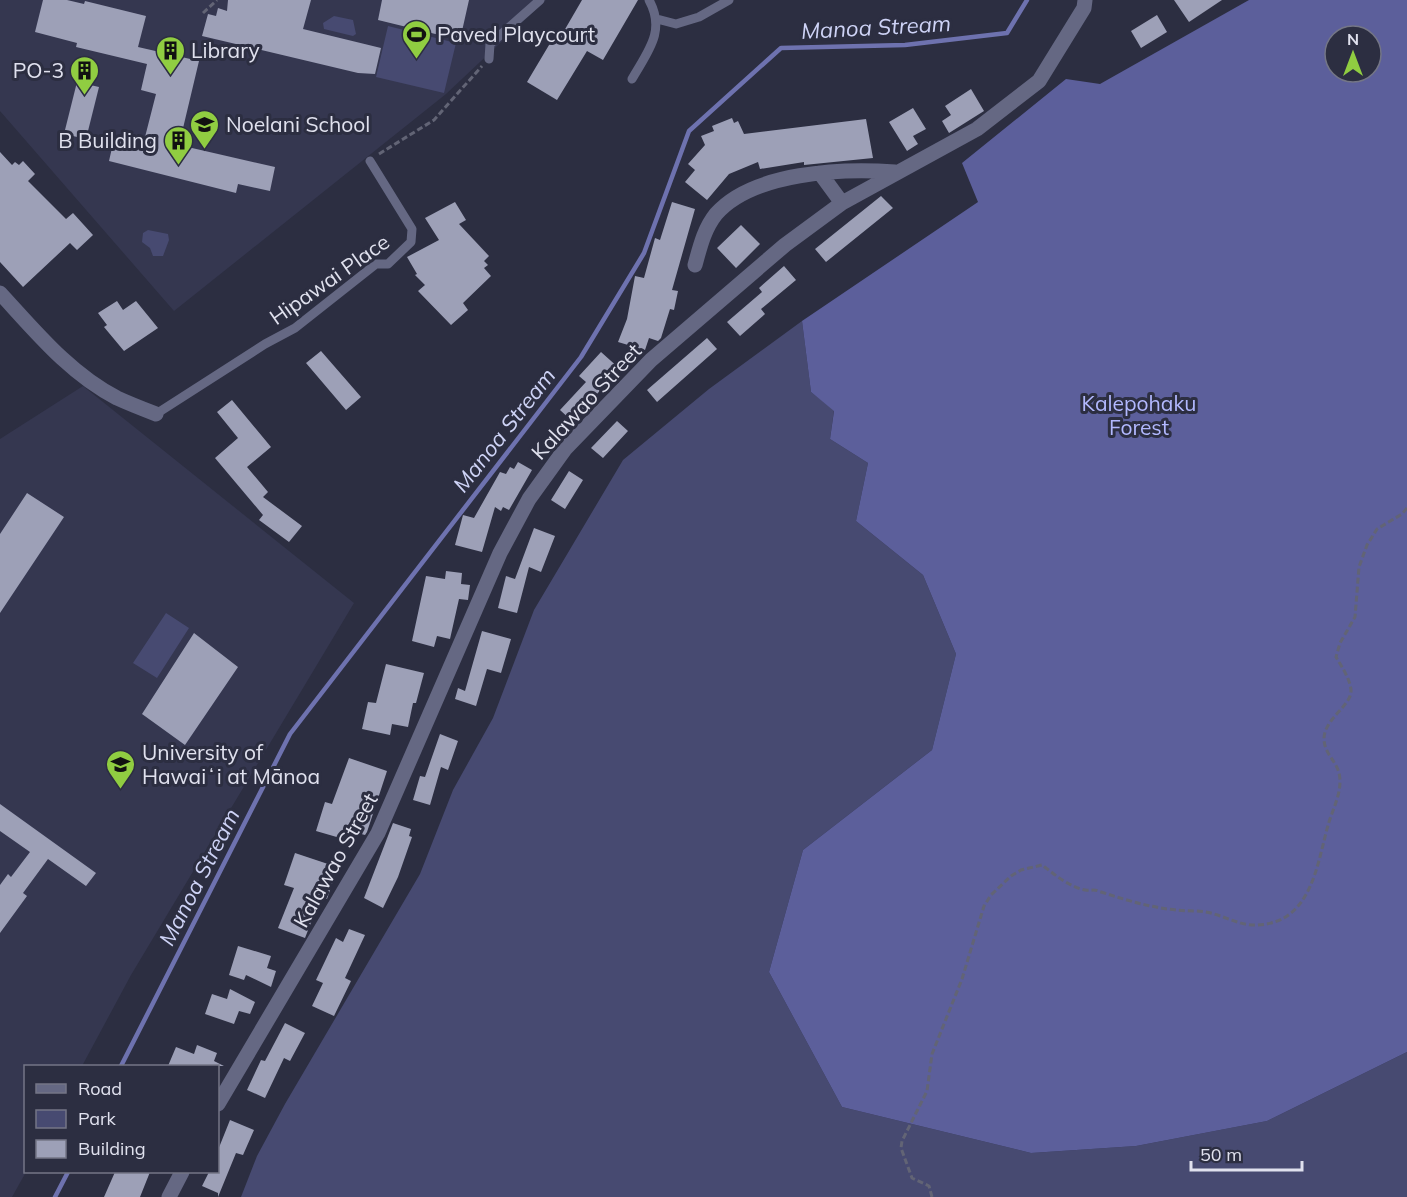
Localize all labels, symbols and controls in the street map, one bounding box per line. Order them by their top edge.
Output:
water label: Manoa Stream [800,9,952,45]
sports icon: Paved Playcourt [400,18,432,60]
place label: Paved Playcourt [437,21,595,47]
north arrow [1323,24,1383,84]
text: N [1347,29,1359,49]
building icon: Library [154,34,186,76]
place label: Library [191,37,260,63]
building icon: PO-3 [69,54,101,96]
place label: PO-3 [13,57,64,83]
school or university icon: Noelani School [189,108,221,150]
place label: Noelani School [226,111,370,137]
building icon: B Building [162,124,194,166]
place label: B Building [58,127,157,153]
street label: Hipawai Place [264,228,394,330]
street label: Kalawao Street [525,337,647,465]
water label: Manoa Stream [447,362,561,498]
park label: Kalepohaku Forest [1082,390,1196,440]
place label: University of Hawaiʻi at Mānoa [142,739,320,789]
school or university icon: University of Hawaiʻi at Mānoa [105,748,137,790]
street label: Kalawao Street [287,788,383,932]
water label: Manoa Stream [152,804,246,950]
legend [24,1065,219,1173]
text: Road [78,1077,122,1100]
text: Park [78,1107,117,1130]
scale bar [1191,1134,1302,1172]
text: Building [78,1137,146,1160]
text: 50 m [1200,1143,1242,1166]

